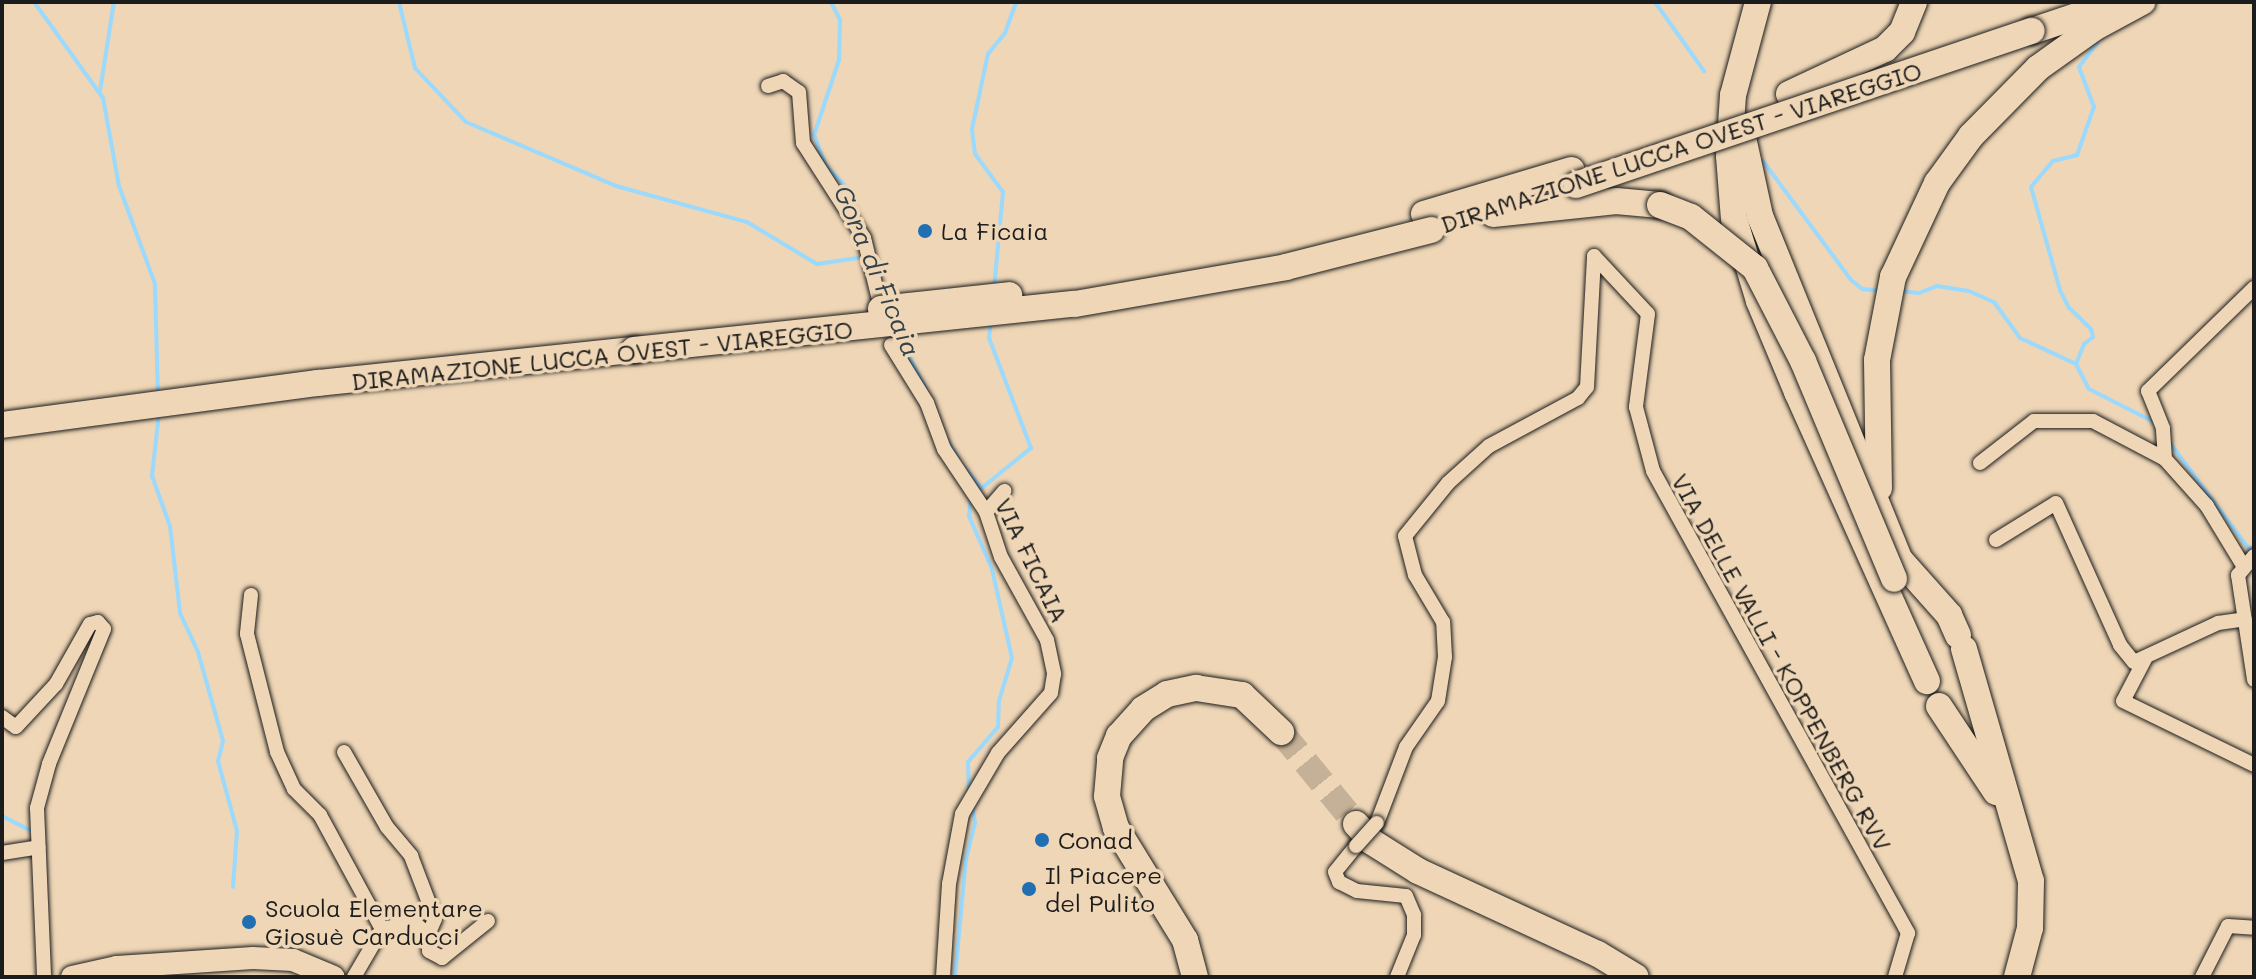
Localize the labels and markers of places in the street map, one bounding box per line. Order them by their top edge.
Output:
place label: La Ficaia [941,217,1048,245]
marker: La Ficaia [916,222,934,240]
place label: Conad [1058,826,1133,854]
marker: Conad [1033,831,1051,849]
place label: Il Piacere del Pulito [1045,861,1162,917]
marker: Il Piacere del Pulito [1020,880,1038,898]
place label: Scuola Elementare Giosuè Carducci [265,894,483,950]
marker: Scuola Elementare Giosuè Carducci [240,913,258,931]

